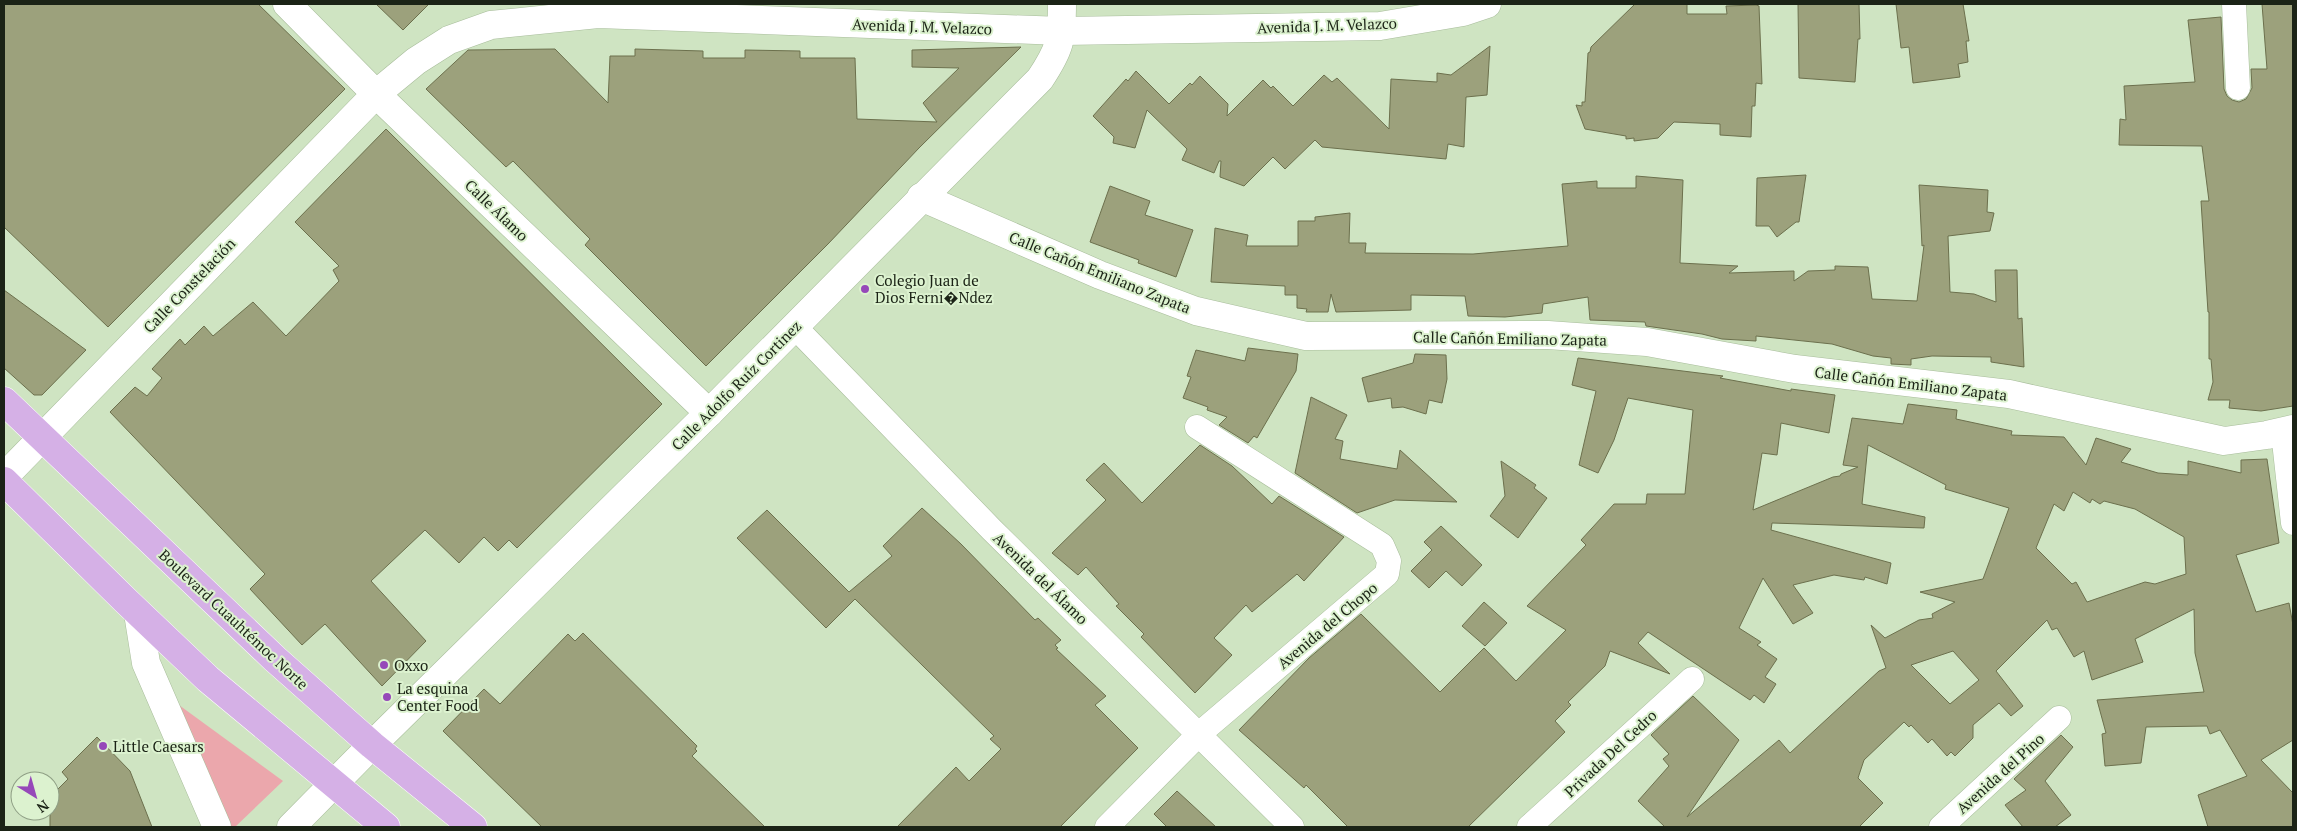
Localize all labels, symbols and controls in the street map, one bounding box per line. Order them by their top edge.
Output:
street label: Avenida J. M. Velazco [1257,13,1397,37]
street label: Avenida J. M. Velazco [852,14,992,38]
street label: Calle Álamo [461,175,533,245]
street label: Calle Cañón Emiliano Zapata [1006,226,1194,318]
street label: Calle Constelación [139,233,239,337]
place label: Colegio Juan de Dios Ferni�Ndez [875,270,992,307]
marker: Colegio Juan de Dios Ferni�Ndez [859,283,871,295]
street label: Calle Adolfo Ruíz Cortinez [667,316,805,454]
street label: Calle Cañón Emiliano Zapata [1413,326,1608,350]
street label: Calle Cañón Emiliano Zapata [1813,361,2009,405]
street label: Avenida del Álamo [989,528,1093,628]
street label: Boulevard Cuauhtémoc Norte [155,544,313,694]
street label: Avenida del Chopo [1273,577,1381,673]
place label: Oxxo [394,655,428,675]
marker: Oxxo [378,659,390,671]
place label: La esquina Center Food [397,678,478,715]
marker: La esquina Center Food [381,691,393,703]
street label: Privada Del Cedro [1559,705,1661,801]
street label: Avenida del Pino [1952,728,2048,818]
place label: Little Caesars [113,736,204,756]
marker: Little Caesars [97,740,109,752]
north arrow [10,771,60,821]
text: N [33,796,53,818]

